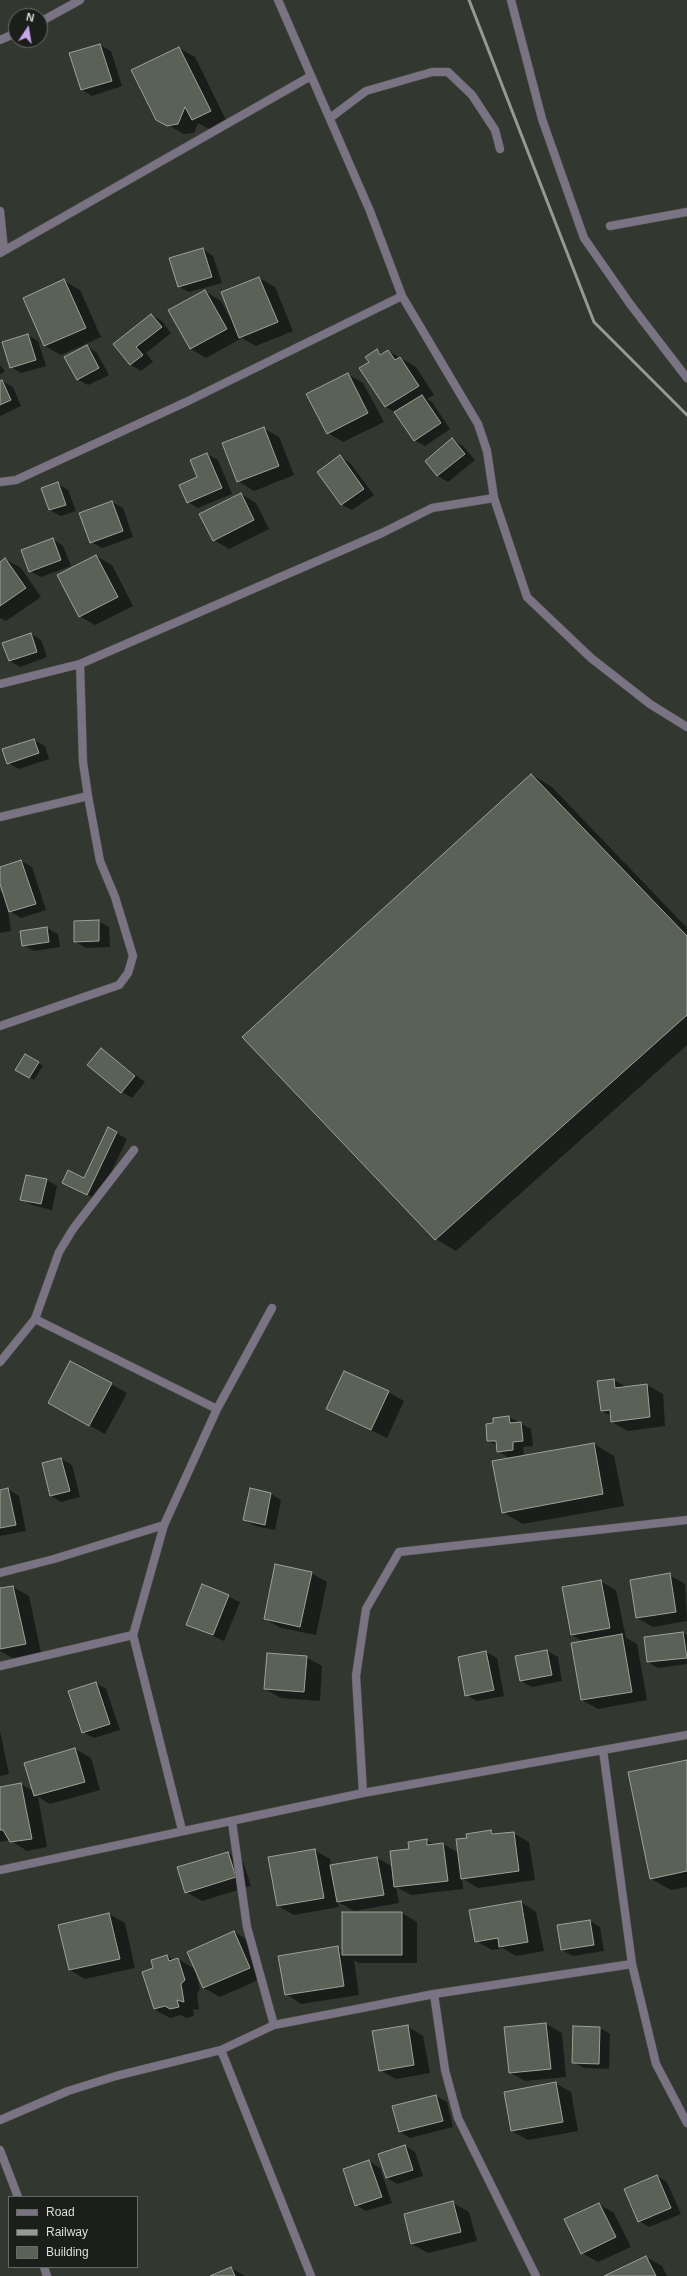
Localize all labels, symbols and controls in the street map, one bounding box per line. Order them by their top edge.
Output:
north arrow [8,8,48,48]
text: N [25,11,35,24]
legend [8,2196,138,2268]
text: Road [46,2205,75,2219]
text: Railway [46,2225,88,2239]
text: Building [46,2245,89,2259]

